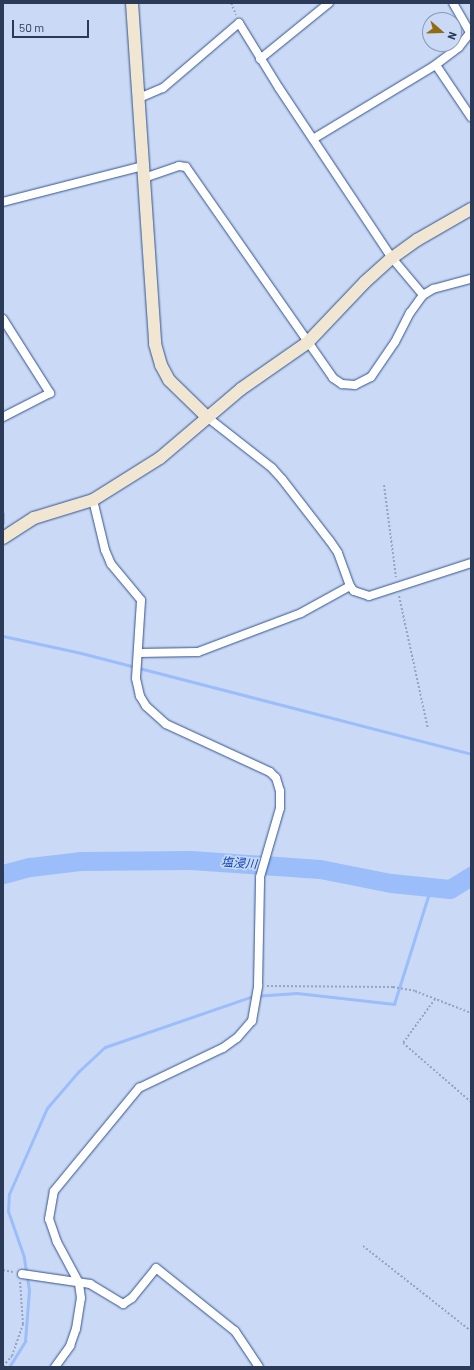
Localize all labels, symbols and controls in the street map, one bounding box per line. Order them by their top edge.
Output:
scale bar [14,12,91,38]
north arrow [422,12,462,52]
text: 50 m [19,20,44,34]
text: N [445,30,460,42]
water label: 塩浸川 [221,855,257,871]

